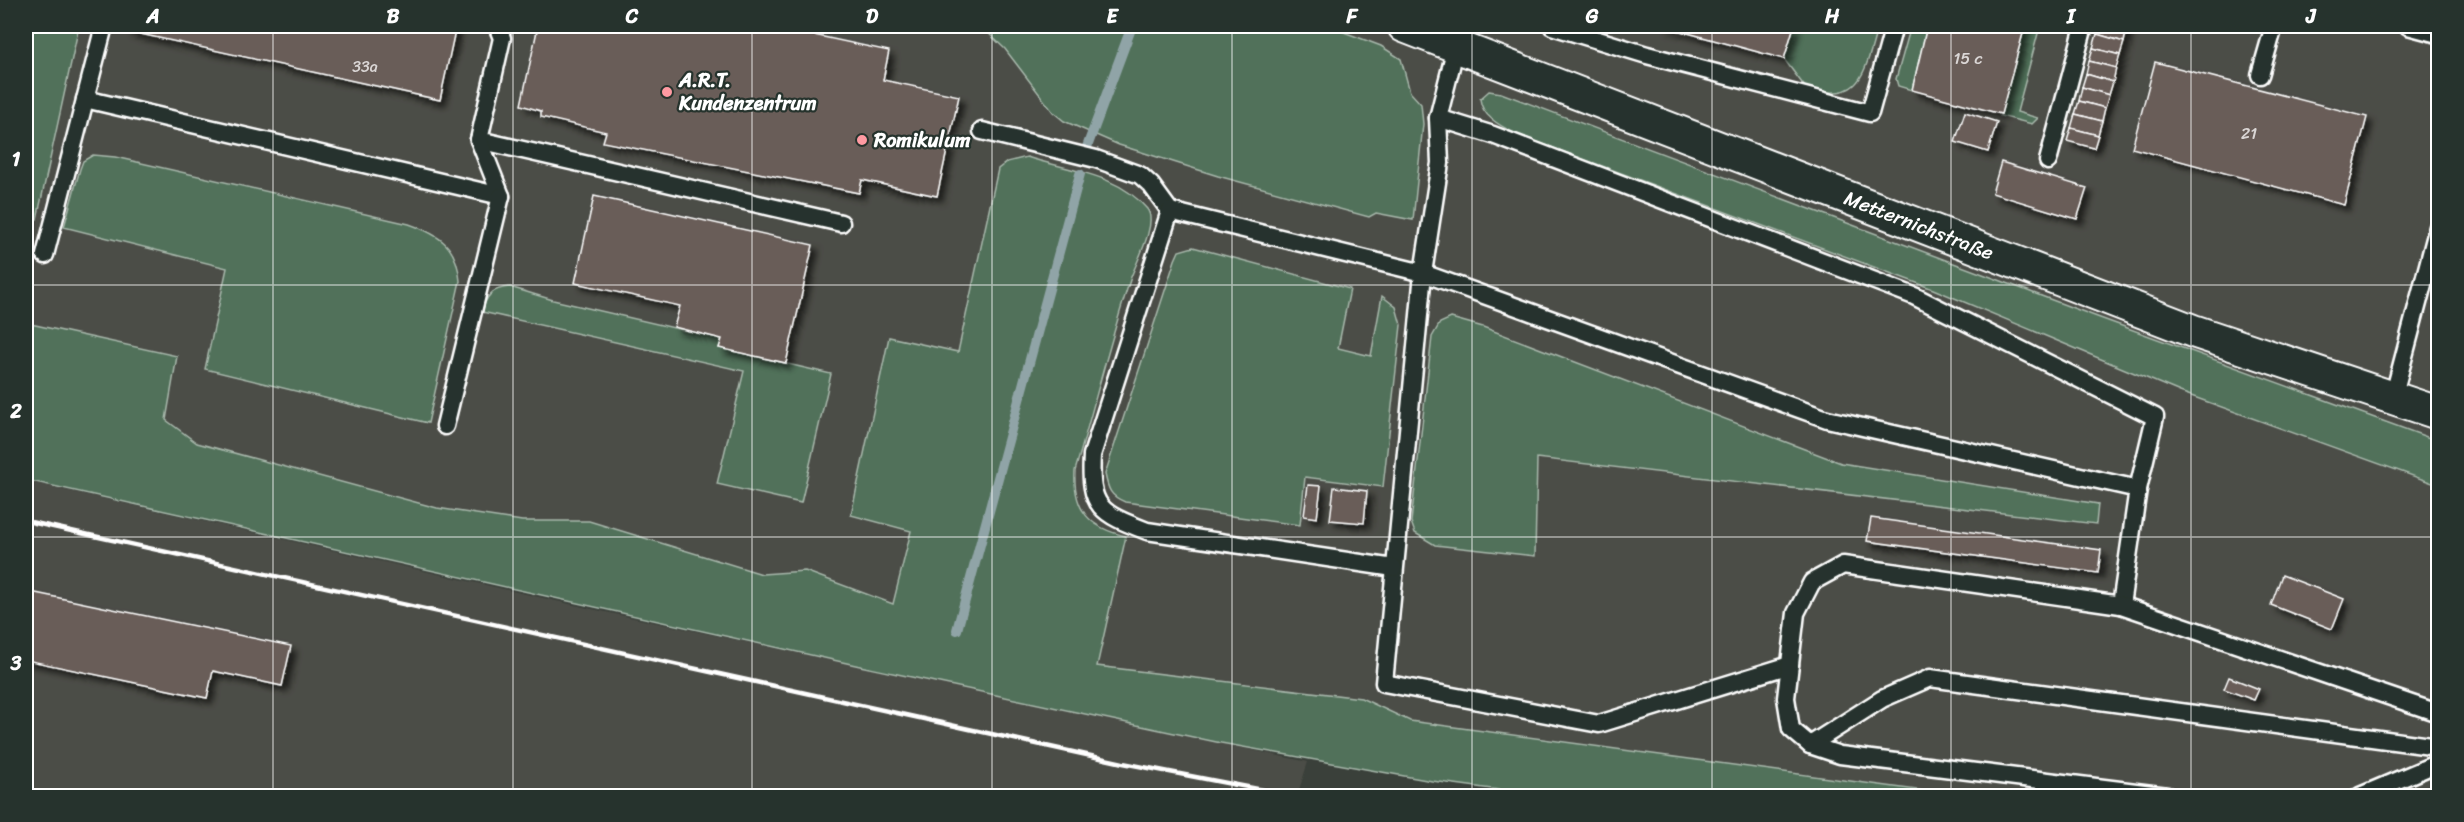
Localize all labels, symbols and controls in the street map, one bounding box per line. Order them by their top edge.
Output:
text: A [145,0,160,34]
text: B [387,0,400,34]
text: C [625,0,639,34]
text: D [866,0,879,34]
text: E [1106,0,1119,34]
text: F [1346,0,1359,34]
text: G [1585,0,1599,34]
text: H [1824,0,1840,34]
text: I [2066,0,2077,34]
text: J [2305,0,2317,34]
house number: 15 c [1954,44,1982,73]
house number: 33a [352,52,378,81]
place label: A.R.T. Kundenzentrum [678,63,817,121]
marker: A.R.T. Kundenzentrum [660,85,674,99]
house number: 21 [2241,119,2257,148]
place label: Romikulum [873,123,971,158]
marker: Romikulum [855,133,869,147]
text: 1 [12,142,21,177]
street label: Metternichstraße [1839,181,1999,270]
text: 2 [9,394,22,429]
text: 3 [10,646,22,681]

